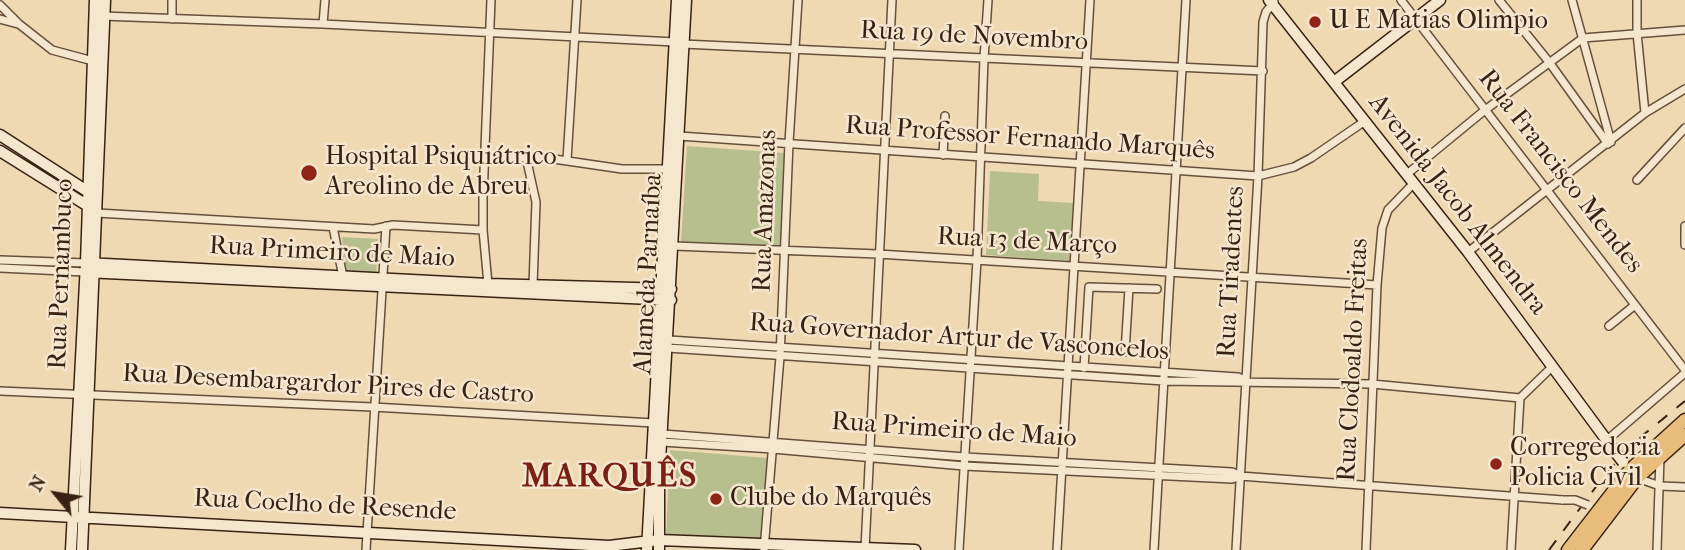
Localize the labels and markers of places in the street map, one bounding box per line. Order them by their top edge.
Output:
place label: U E Matias Olimpio [1329,6,1548,38]
marker: U E Matias Olimpio [1307,14,1323,30]
place label: Hospital Psiquiátrico Areolino de Abreu [325,142,557,204]
marker: Hospital Psiquiátrico Areolino de Abreu [299,163,319,183]
place label: Corregedoria Policia Civil [1510,433,1660,494]
marker: Corregedoria Policia Civil [1488,456,1504,472]
place label: Clube do Marquês [730,483,931,515]
marker: Clube do Marquês [708,491,724,507]

